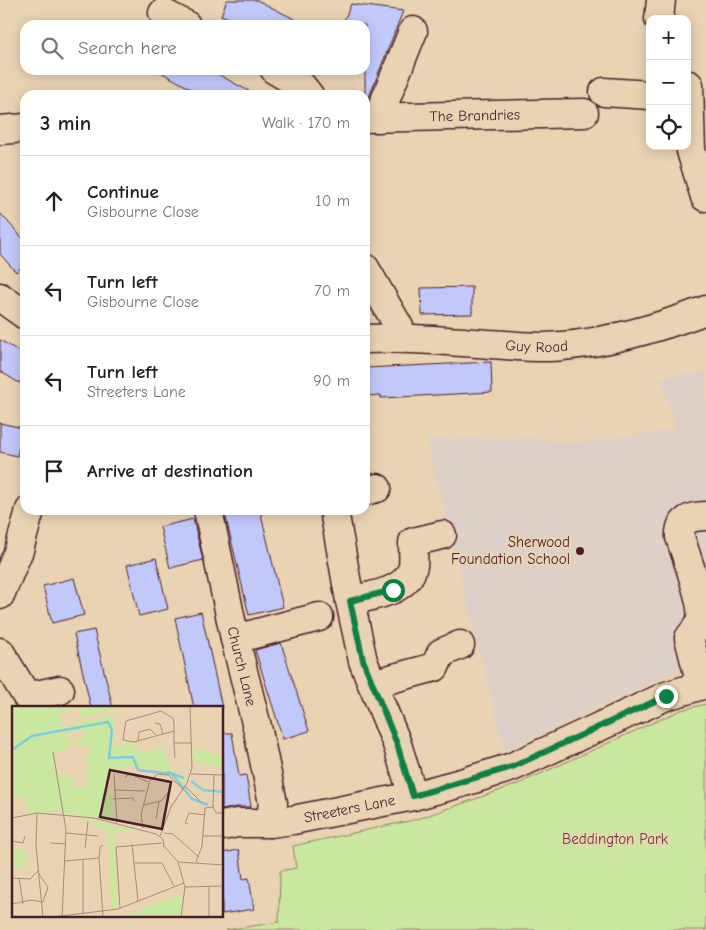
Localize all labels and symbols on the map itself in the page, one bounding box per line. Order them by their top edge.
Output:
street label: The Brandries [430,105,520,126]
street label: Guy Road [505,336,569,356]
place label: Sherwood Foundation School [451,533,570,568]
marker: Sherwood Foundation School [574,545,586,557]
route start [382,579,405,602]
street label: Church Lane [224,625,261,709]
route end [655,685,678,708]
inset map [12,706,224,918]
street label: Streeters Lane [302,791,397,827]
park label: Beddington Park [562,830,669,848]

